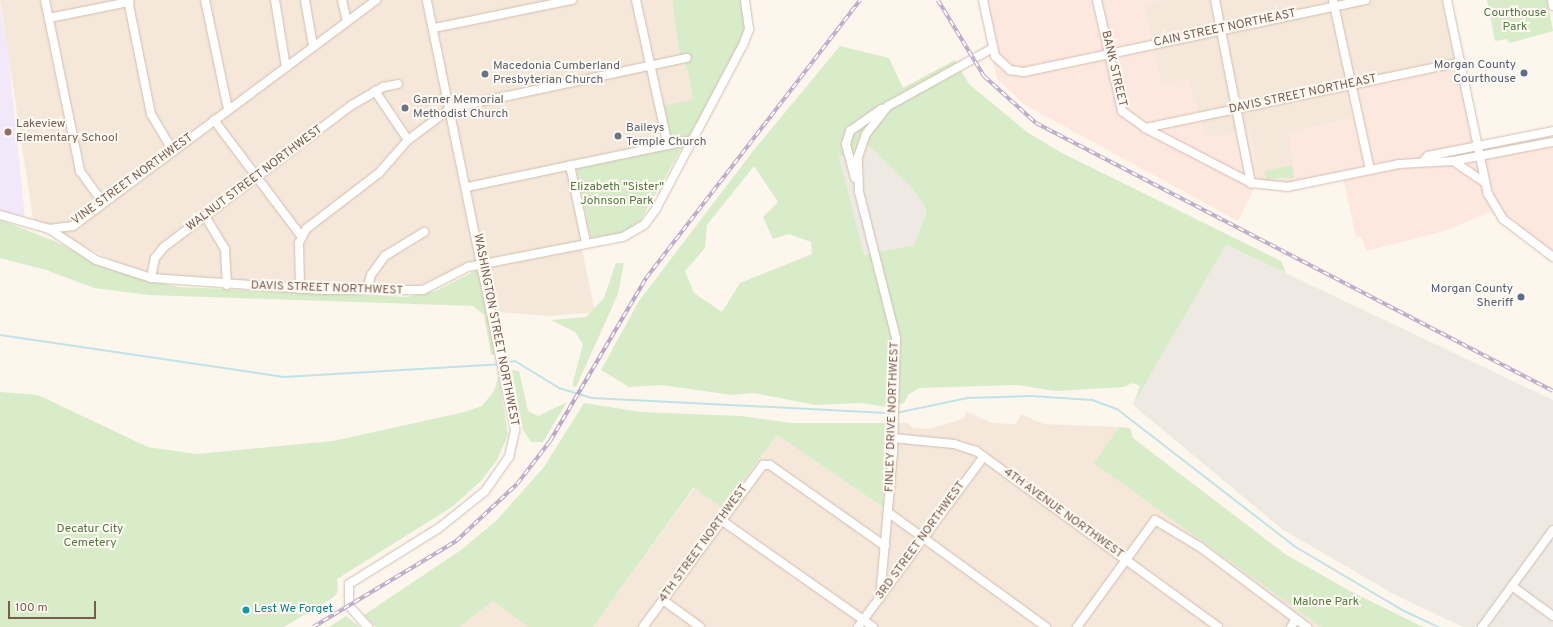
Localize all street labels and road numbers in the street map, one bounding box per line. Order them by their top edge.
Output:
street label: CAIN STREET NORTHEAST [1152,7,1298,51]
street label: BANK STREET [1097,29,1129,109]
street label: DAVIS STREET NORTHEAST [1228,72,1378,118]
street label: WALNUT STREET NORTHWEST [184,123,326,235]
street label: VINE STREET NORTHWEST [69,131,197,229]
street label: WASHINGTON STREET NORTHWEST [469,232,521,428]
street label: DAVIS STREET NORTHWEST [250,279,404,299]
street label: FINLEY DRIVE NORTHWEST [883,341,903,493]
street label: 4TH AVENUE NORTHWEST [1000,466,1126,562]
street label: 3RD STREET NORTHWEST [873,479,969,603]
street label: 4TH STREET NORTHWEST [656,482,752,606]

